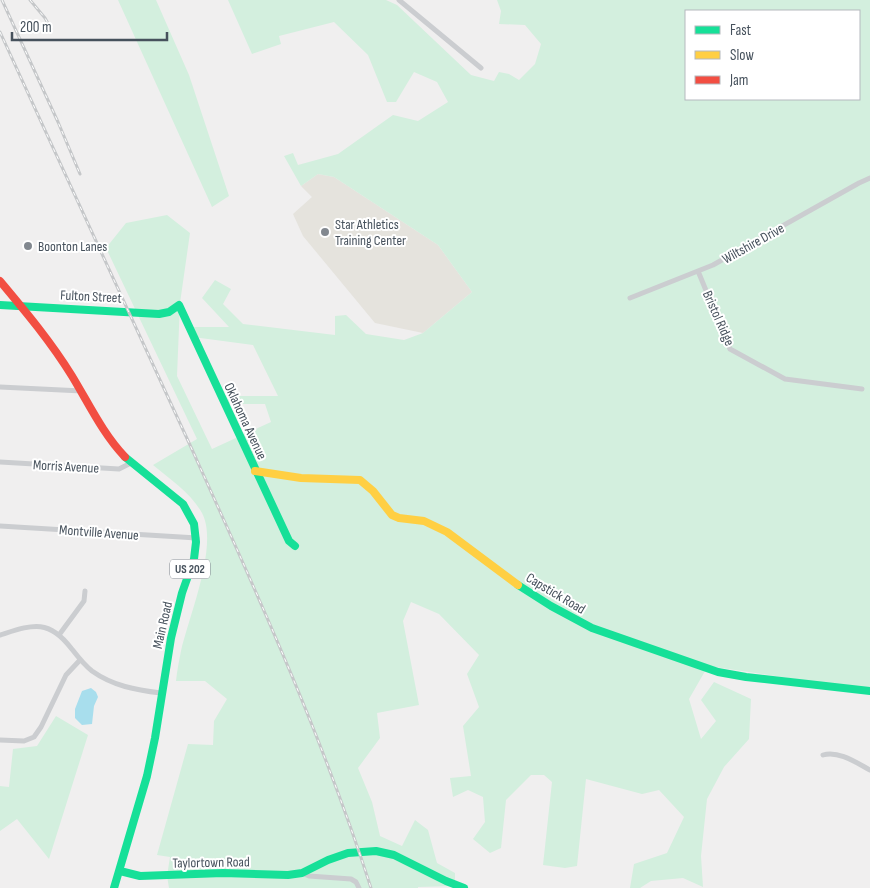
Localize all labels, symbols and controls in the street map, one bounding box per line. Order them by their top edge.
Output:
scale bar [12,10,168,42]
legend [685,10,860,100]
text: 200 m [20,18,52,37]
text: Fast [730,21,752,40]
text: Slow [730,46,754,65]
text: Jam [729,71,748,90]
place label: Star Athletics Training Center [335,216,406,249]
street label: Wiltshire Drive [719,219,787,267]
marker: Star Athletics Training Center [319,226,331,238]
place label: Boonton Lanes [38,238,107,255]
marker: Boonton Lanes [22,240,34,252]
street label: Fulton Street [60,286,122,307]
street label: Bristol Ridge [699,288,738,348]
street label: Oklahoma Avenue [220,380,271,462]
street label: Morris Avenue [32,456,99,477]
street label: Montville Avenue [59,521,139,544]
road number: US 202 [170,560,210,578]
street label: Capstick Road [523,569,589,618]
street label: Main Road [149,600,176,650]
street label: Taylortown Road [172,853,250,872]

